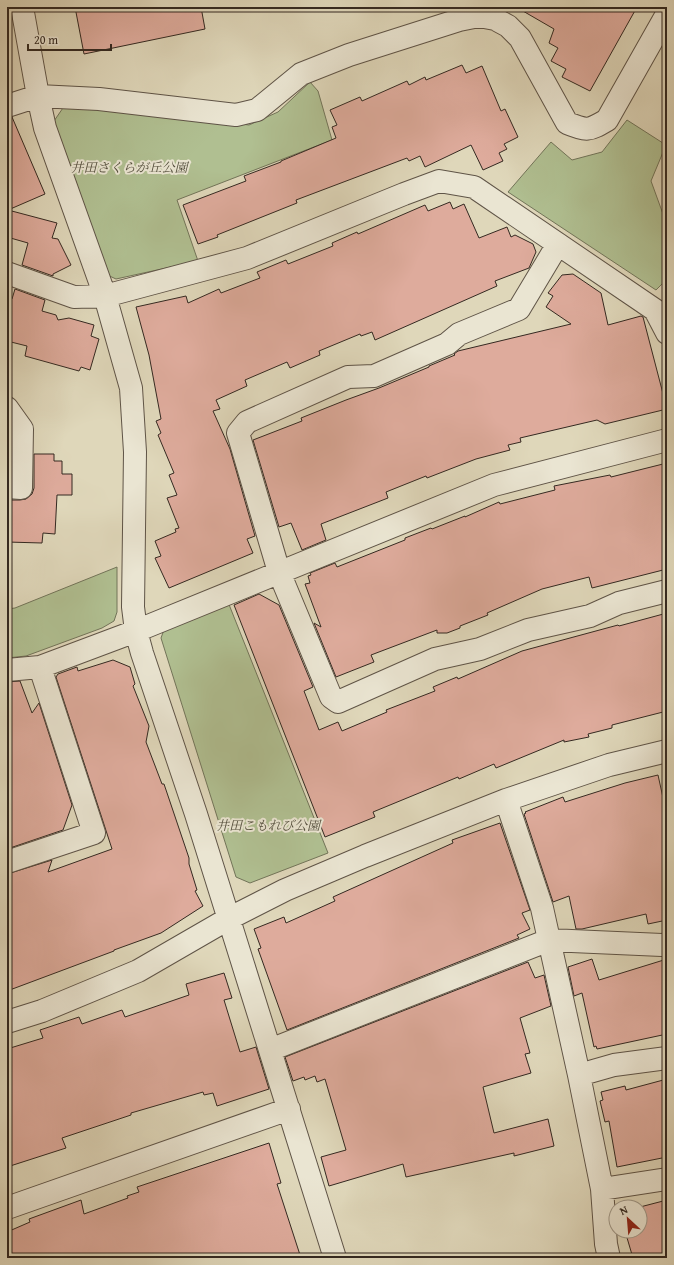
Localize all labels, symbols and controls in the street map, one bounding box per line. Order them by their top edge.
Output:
scale bar [28,26,111,52]
text: 20 m [34,31,58,48]
park label: 井田さくらが丘公園 [70,158,189,177]
park label: 井田こもれび公園 [216,816,322,835]
north arrow [608,1199,648,1239]
text: N [617,1201,631,1219]

